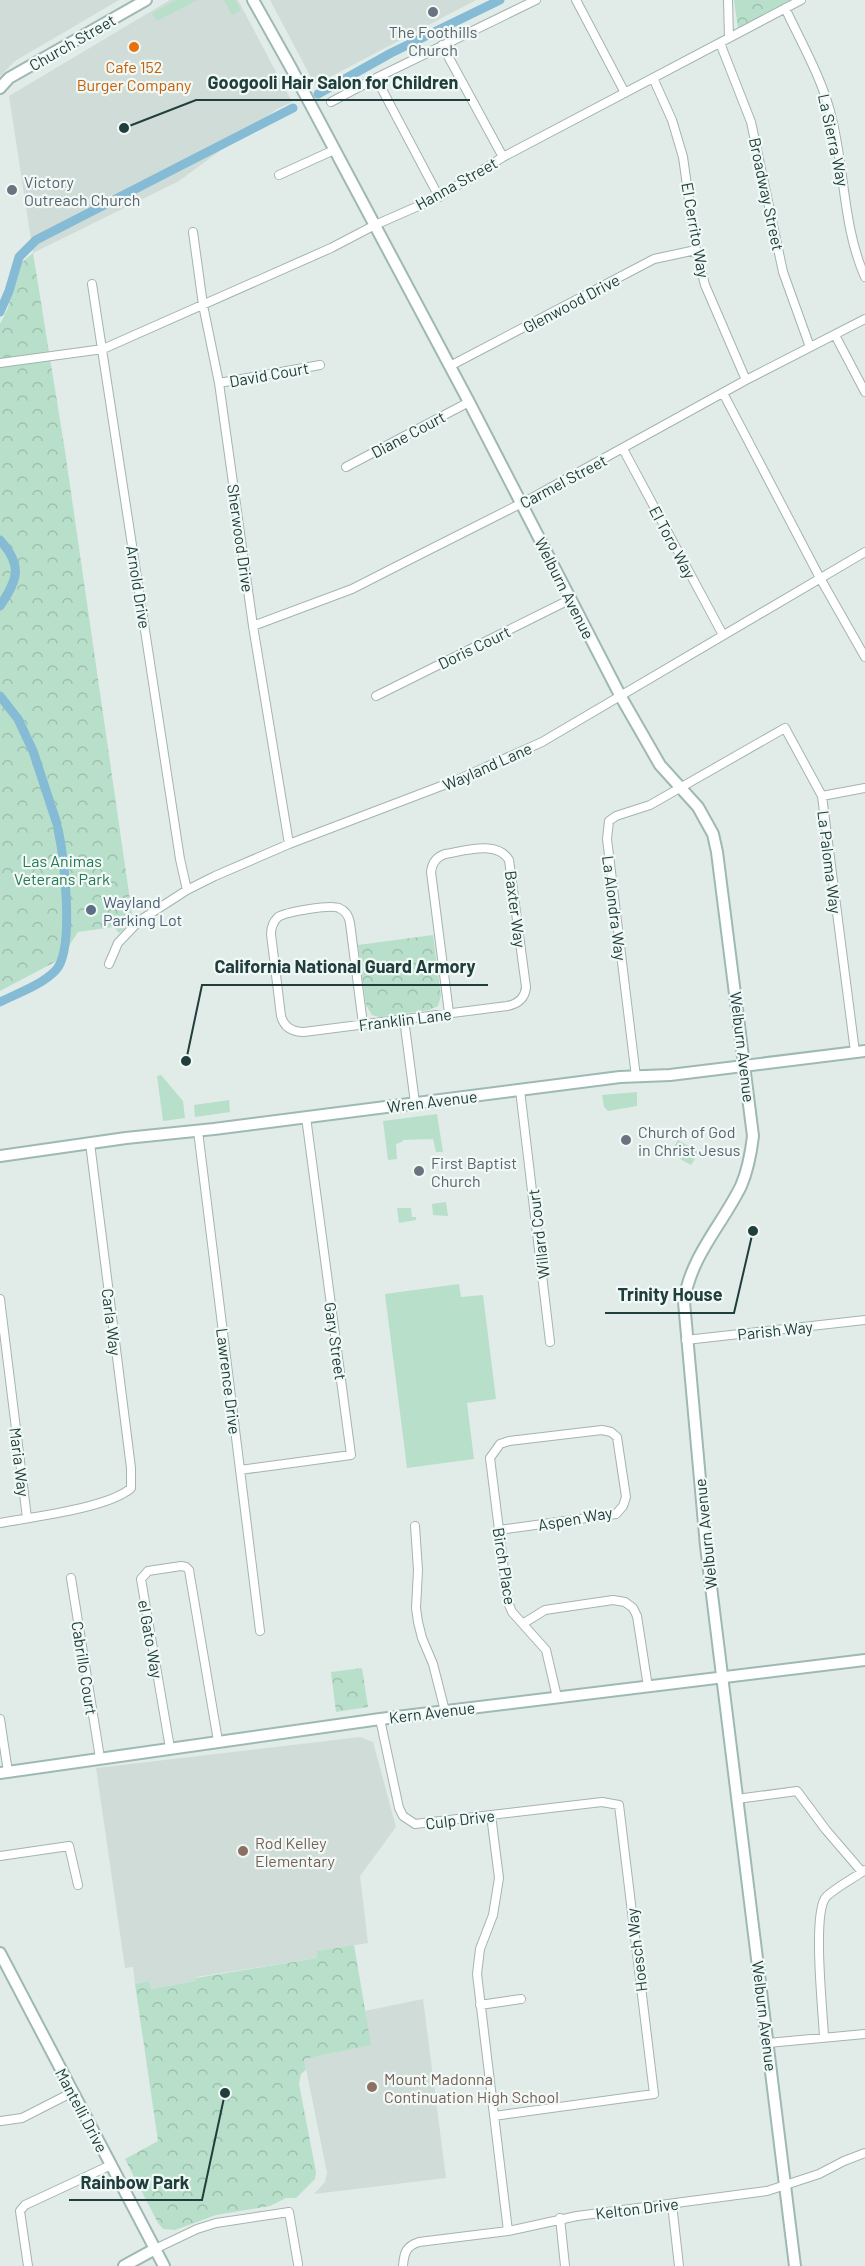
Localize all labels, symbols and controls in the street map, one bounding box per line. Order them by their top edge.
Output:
marker: The Foothills Church [426,5,440,19]
street label: Church Street [25,10,119,74]
place label: The Foothills Church [389,22,477,59]
marker: Cafe 152 Burger Company [127,40,141,54]
place label: Cafe 152 Burger Company [77,57,192,94]
callout: Googooli Hair Salon for Children [196,64,470,100]
text: Googooli Hair Salon for Children [208,71,458,93]
street label: La Sierra Way [815,92,853,189]
street label: Broadway Street [746,136,788,252]
street label: Hanna Street [412,153,500,213]
place label: Victory Outreach Church [24,172,140,209]
street label: El Cerrito Way [678,181,714,280]
marker: Victory Outreach Church [5,183,19,197]
street label: Glenwood Drive [519,270,623,336]
street label: David Court [228,358,310,390]
street label: Diane Court [368,407,448,461]
street label: Carmel Street [516,450,610,512]
street label: Sherwood Drive [224,483,258,593]
street label: El Toro Way [646,502,700,582]
street label: Welburn Avenue [531,534,599,642]
street label: Arnold Drive [123,544,155,630]
street label: Doris Court [435,621,513,673]
street label: Wayland Lane [440,738,534,794]
street label: La Paloma Way [814,809,846,915]
park label: Las Animas Veterans Park [14,851,110,888]
street label: La Alondra Way [599,854,631,962]
street label: Baxter Way [502,869,530,949]
place label: Wayland Parking Lot [103,892,182,929]
marker: Wayland Parking Lot [84,903,98,917]
callout: California National Guard Armory [202,949,488,985]
text: California National Guard Armory [214,955,476,977]
street label: Welburn Avenue [727,991,759,1103]
street label: Franklin Lane [357,1004,453,1034]
street label: Wren Avenue [386,1086,478,1116]
place label: Church of God in Christ Jesus [638,1122,740,1159]
marker: Church of God in Christ Jesus [619,1133,633,1147]
place label: First Baptist Church [431,1153,517,1190]
marker: First Baptist Church [412,1164,426,1178]
street label: Willard Court [523,1188,553,1280]
callout: Trinity House [605,1277,734,1313]
text: Trinity House [618,1283,723,1305]
street label: Carla Way [98,1287,126,1357]
street label: Gary Street [321,1301,351,1381]
street label: Parish Way [736,1317,814,1343]
street label: Lawrence Drive [213,1327,245,1435]
street label: Maria Way [6,1426,34,1498]
street label: Welburn Avenue [690,1478,720,1590]
street label: Aspen Way [536,1502,614,1534]
street label: Birch Place [490,1526,520,1606]
street label: el Gato Way [135,1598,167,1680]
street label: Cabrillo Court [68,1620,102,1716]
street label: Kern Avenue [388,1697,476,1727]
street label: Culp Drive [424,1805,496,1833]
place label: Rod Kelley Elementary [255,1833,335,1870]
marker: Rod Kelley Elementary [236,1844,250,1858]
street label: Hoesch Way [621,1906,651,1993]
street label: Welburn Avenue [749,1960,781,2072]
street label: Mantelli Drive [52,2065,112,2155]
place label: Mount Madonna Continuation High School [384,2069,559,2106]
marker: Mount Madonna Continuation High School [365,2080,379,2094]
callout: Rainbow Park [69,2164,202,2200]
text: Rainbow Park [81,2171,190,2193]
street label: Kelton Drive [594,2193,680,2223]

